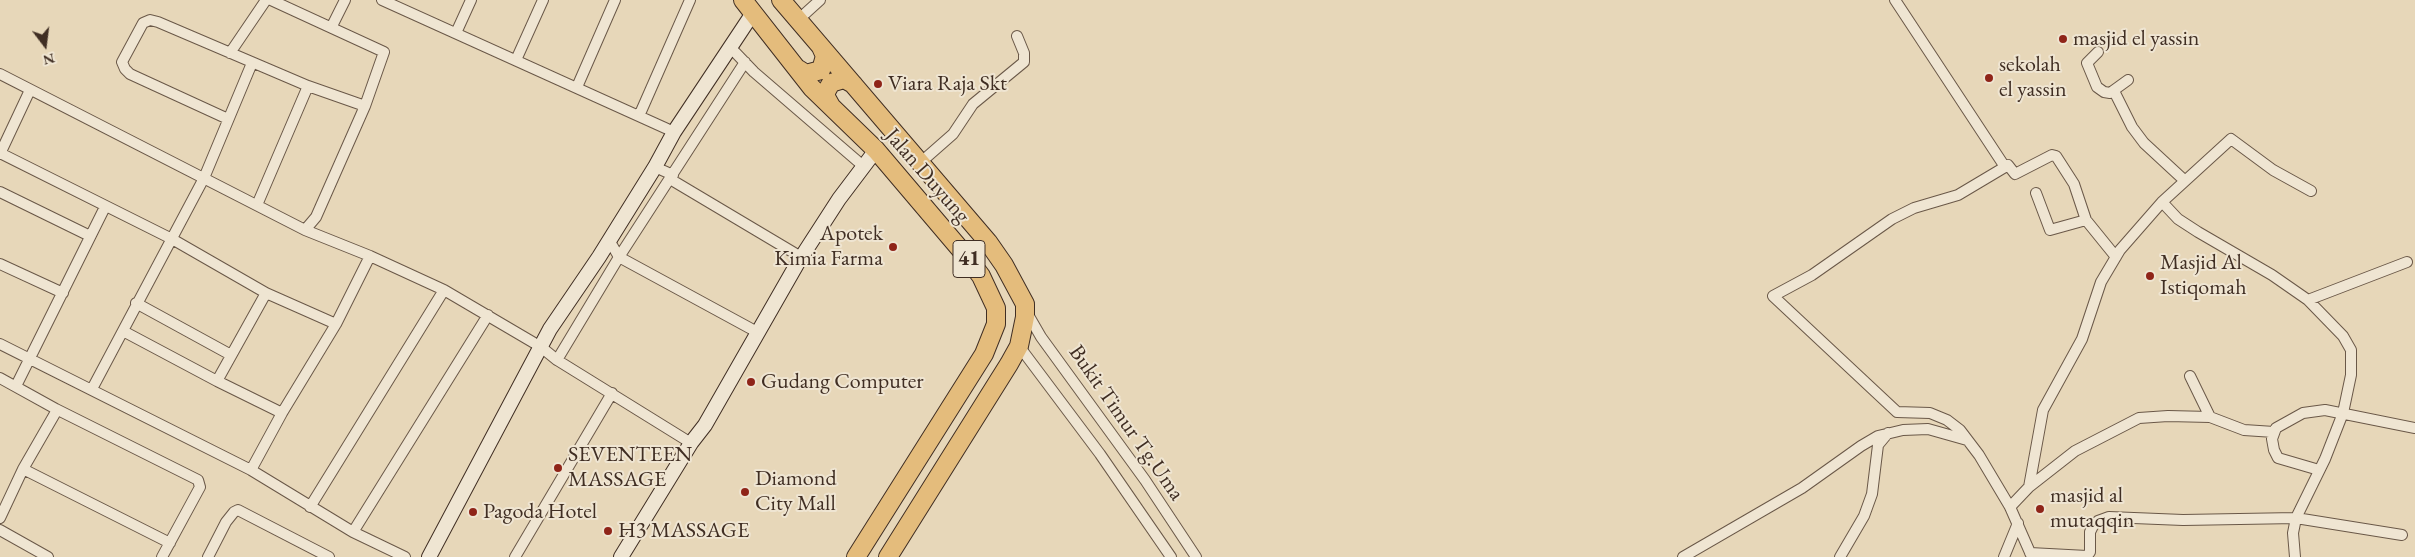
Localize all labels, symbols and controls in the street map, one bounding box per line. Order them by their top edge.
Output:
north arrow [20,20,70,70]
place label: masjid el yassin [2073,26,2199,52]
marker: masjid el yassin [2057,33,2069,45]
text: N [41,49,57,70]
place label: sekolah el yassin [1999,52,2067,104]
place label: Viara Raja Skt [888,71,1007,97]
marker: sekolah el yassin [1983,72,1995,84]
marker: Viara Raja Skt [872,78,884,90]
street label: Jalan Duyung [879,123,975,229]
place label: Apotek Kimia Farma [774,221,883,272]
road number: 41 [953,240,985,278]
marker: Apotek Kimia Farma [887,241,899,253]
place label: Masjid Al Istiqomah [2160,250,2246,302]
marker: Masjid Al Istiqomah [2144,270,2156,282]
street label: Bukit Timur Tg.Uma [1063,340,1189,506]
place label: Gudang Computer [761,369,924,395]
marker: Gudang Computer [745,376,757,388]
place label: SEVENTEEN MASSAGE [568,442,692,494]
marker: SEVENTEEN MASSAGE [552,462,564,474]
place label: Diamond City Mall [755,466,837,518]
place label: masjid al mutaqqin [2050,483,2134,534]
marker: Diamond City Mall [739,486,751,498]
place label: Pagoda Hotel [483,499,597,525]
marker: masjid al mutaqqin [2034,503,2046,515]
marker: Pagoda Hotel [467,506,479,518]
place label: H3 MASSAGE [618,518,749,544]
marker: H3 MASSAGE [602,525,614,537]

